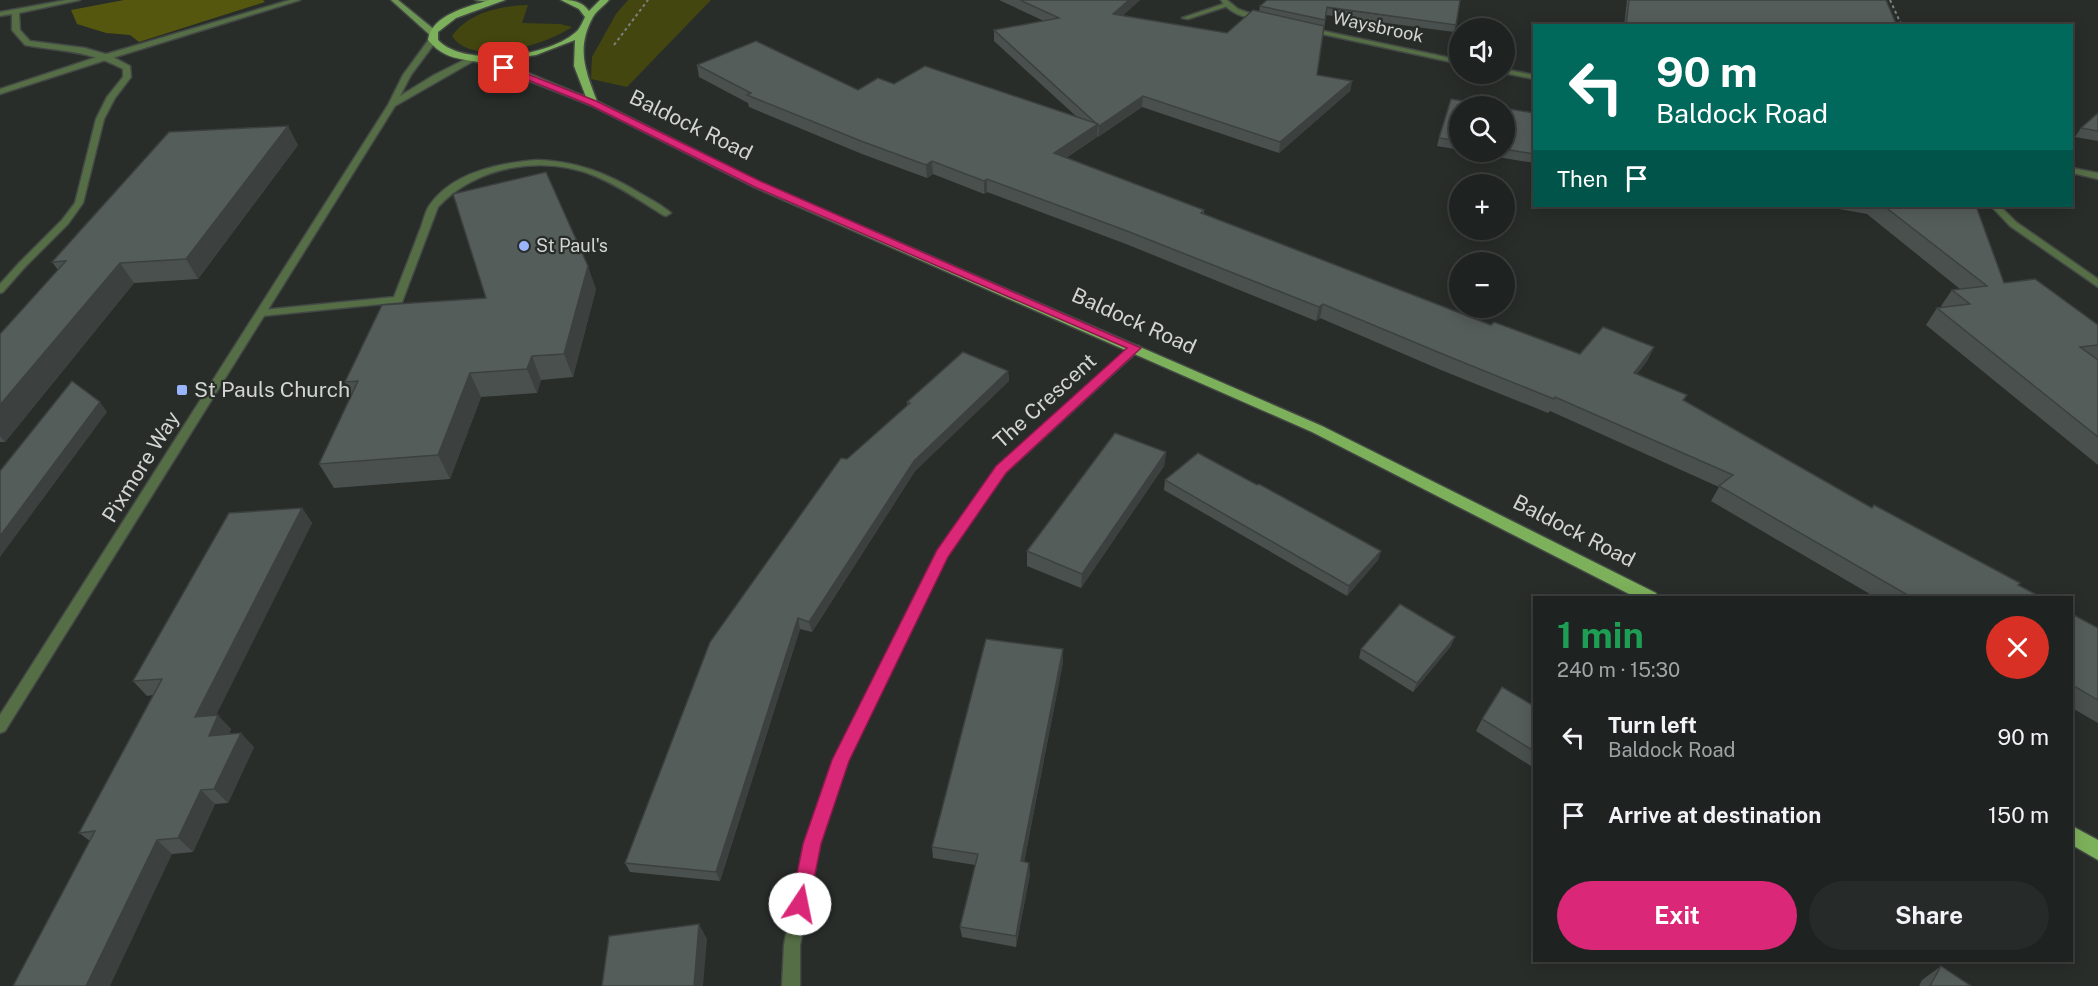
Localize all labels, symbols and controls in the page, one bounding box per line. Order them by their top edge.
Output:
street label: Waysbrook [1331,7,1426,46]
map controls [1449,18,1515,318]
button: sound [1449,18,1515,84]
pin [478,42,529,93]
text: 90 m [1656,47,1758,96]
icon: left [1557,48,1635,126]
icon: arrive [487,51,520,84]
street label: Baldock Road [626,84,757,165]
button: search [1449,96,1515,162]
text: Baldock Road [1656,97,1828,129]
icon: arrive [1620,162,1653,195]
text: Then [1557,166,1608,192]
button: + [1449,174,1515,240]
place label: St Paul's [536,235,608,256]
marker: St Paul's [517,239,531,253]
button: − [1449,252,1515,318]
street label: Baldock Road [1068,282,1200,359]
street label: The Crescent [988,348,1101,453]
place label: St Pauls Church [194,377,350,402]
marker: St Pauls Church [175,383,189,397]
street label: Pixmore Way [96,406,185,527]
street label: Baldock Road [1509,489,1640,572]
text: 1 min [1557,614,1644,656]
button: close [1986,616,2049,679]
text: 240 m · 15:30 [1557,658,1680,682]
text: Turn left [1608,712,1697,738]
icon: left [1557,721,1590,754]
text: 90 m [1998,724,2049,750]
text: Baldock Road [1608,738,1735,762]
icon: arrive [1557,799,1590,832]
text: Arrive at destination [1608,802,1821,828]
text: 150 m [1988,802,2049,828]
position arrow [768,872,832,936]
button: Exit [1557,881,1797,950]
button: Share [1809,881,2049,950]

